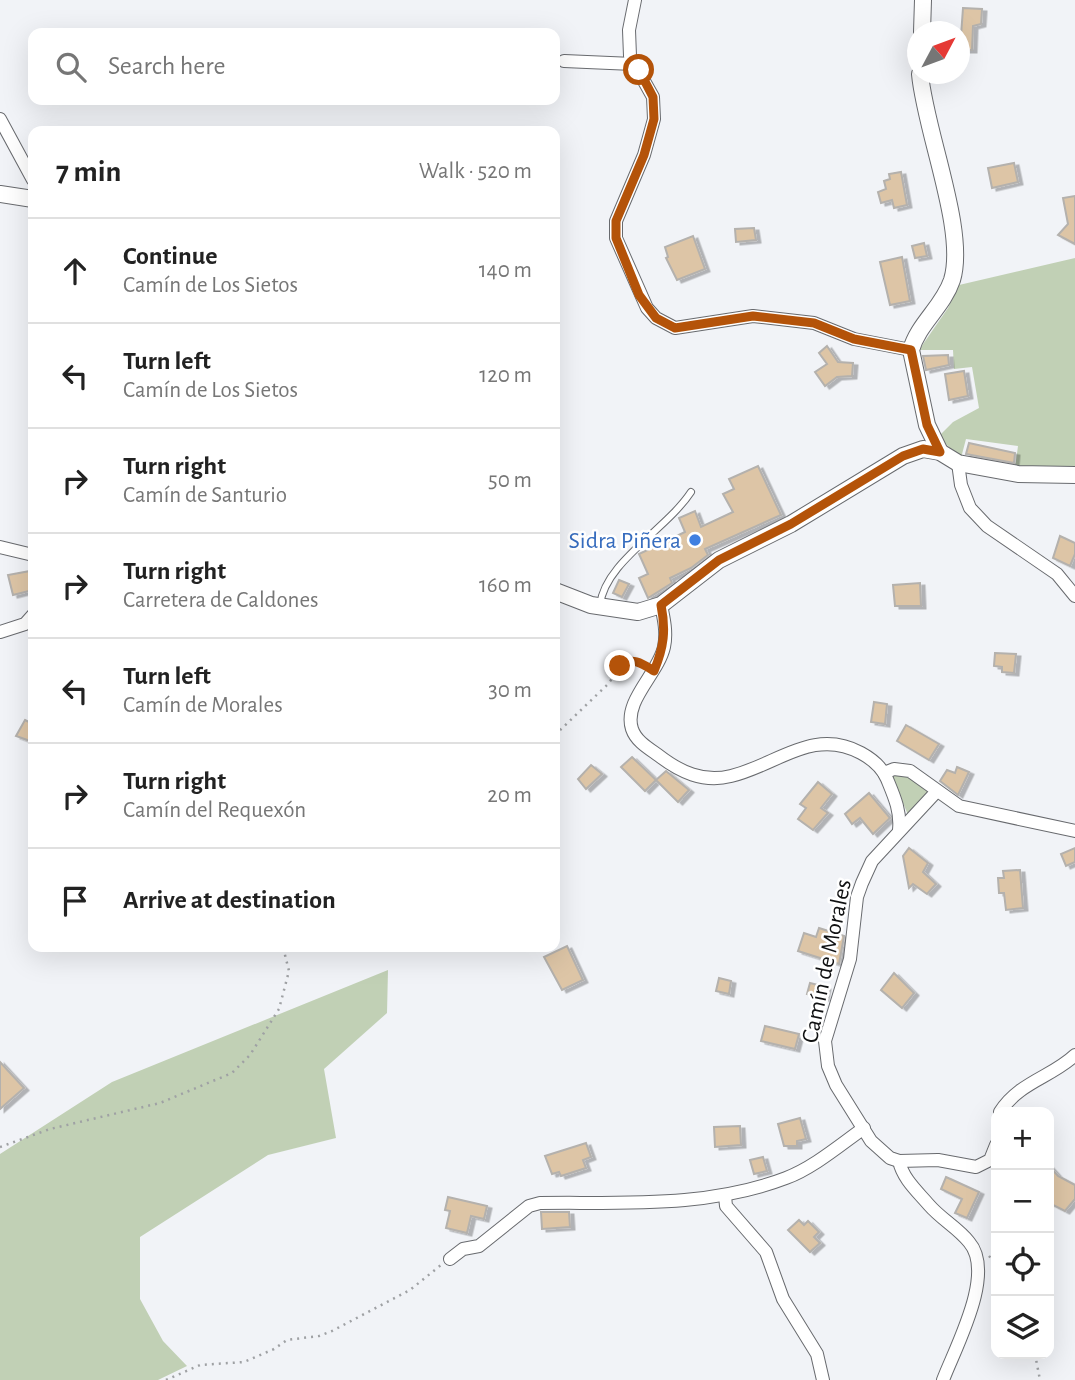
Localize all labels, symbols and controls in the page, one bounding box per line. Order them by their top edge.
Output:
north arrow [907,21,970,84]
search box [28,28,560,105]
icon: search [52,48,90,86]
text: Search here [108,53,226,79]
route start [623,54,654,85]
text: 7 min [56,157,121,187]
text: Walk · 520 m [419,160,532,183]
text: Continue [123,243,218,269]
icon: ahead [56,252,94,290]
text: 140 m [479,259,532,282]
text: Camín de Los Sietos [123,274,298,297]
text: Turn left [123,348,211,374]
icon: left [56,357,94,395]
text: 120 m [479,364,532,387]
text: Camín de Los Sietos [123,379,298,402]
text: Turn right [123,453,226,479]
icon: right [56,462,94,500]
text: 50 m [488,469,532,492]
text: Camín de Santurio [123,484,287,507]
place label: Sidra Piñera [569,529,681,553]
marker: Sidra Piñera [687,532,703,548]
text: Turn right [123,558,226,584]
icon: right [56,567,94,605]
text: 160 m [479,574,532,597]
text: Carretera de Caldones [123,589,319,612]
route end [604,650,635,681]
text: Turn left [123,663,211,689]
icon: left [56,672,94,710]
text: 30 m [488,679,532,702]
text: Camín de Morales [123,694,283,717]
text: Turn right [123,768,226,794]
icon: right [56,777,94,815]
text: 20 m [487,784,532,807]
text: Camín del Requexón [123,799,306,822]
street label: Camín de Morales [798,877,856,1045]
icon: arrive [56,882,94,920]
text: Arrive at destination [123,887,336,913]
map controls [991,1107,1054,1359]
button: + [991,1107,1054,1170]
button: − [991,1170,1054,1233]
button: locate [991,1233,1054,1296]
button: layers [991,1296,1054,1359]

